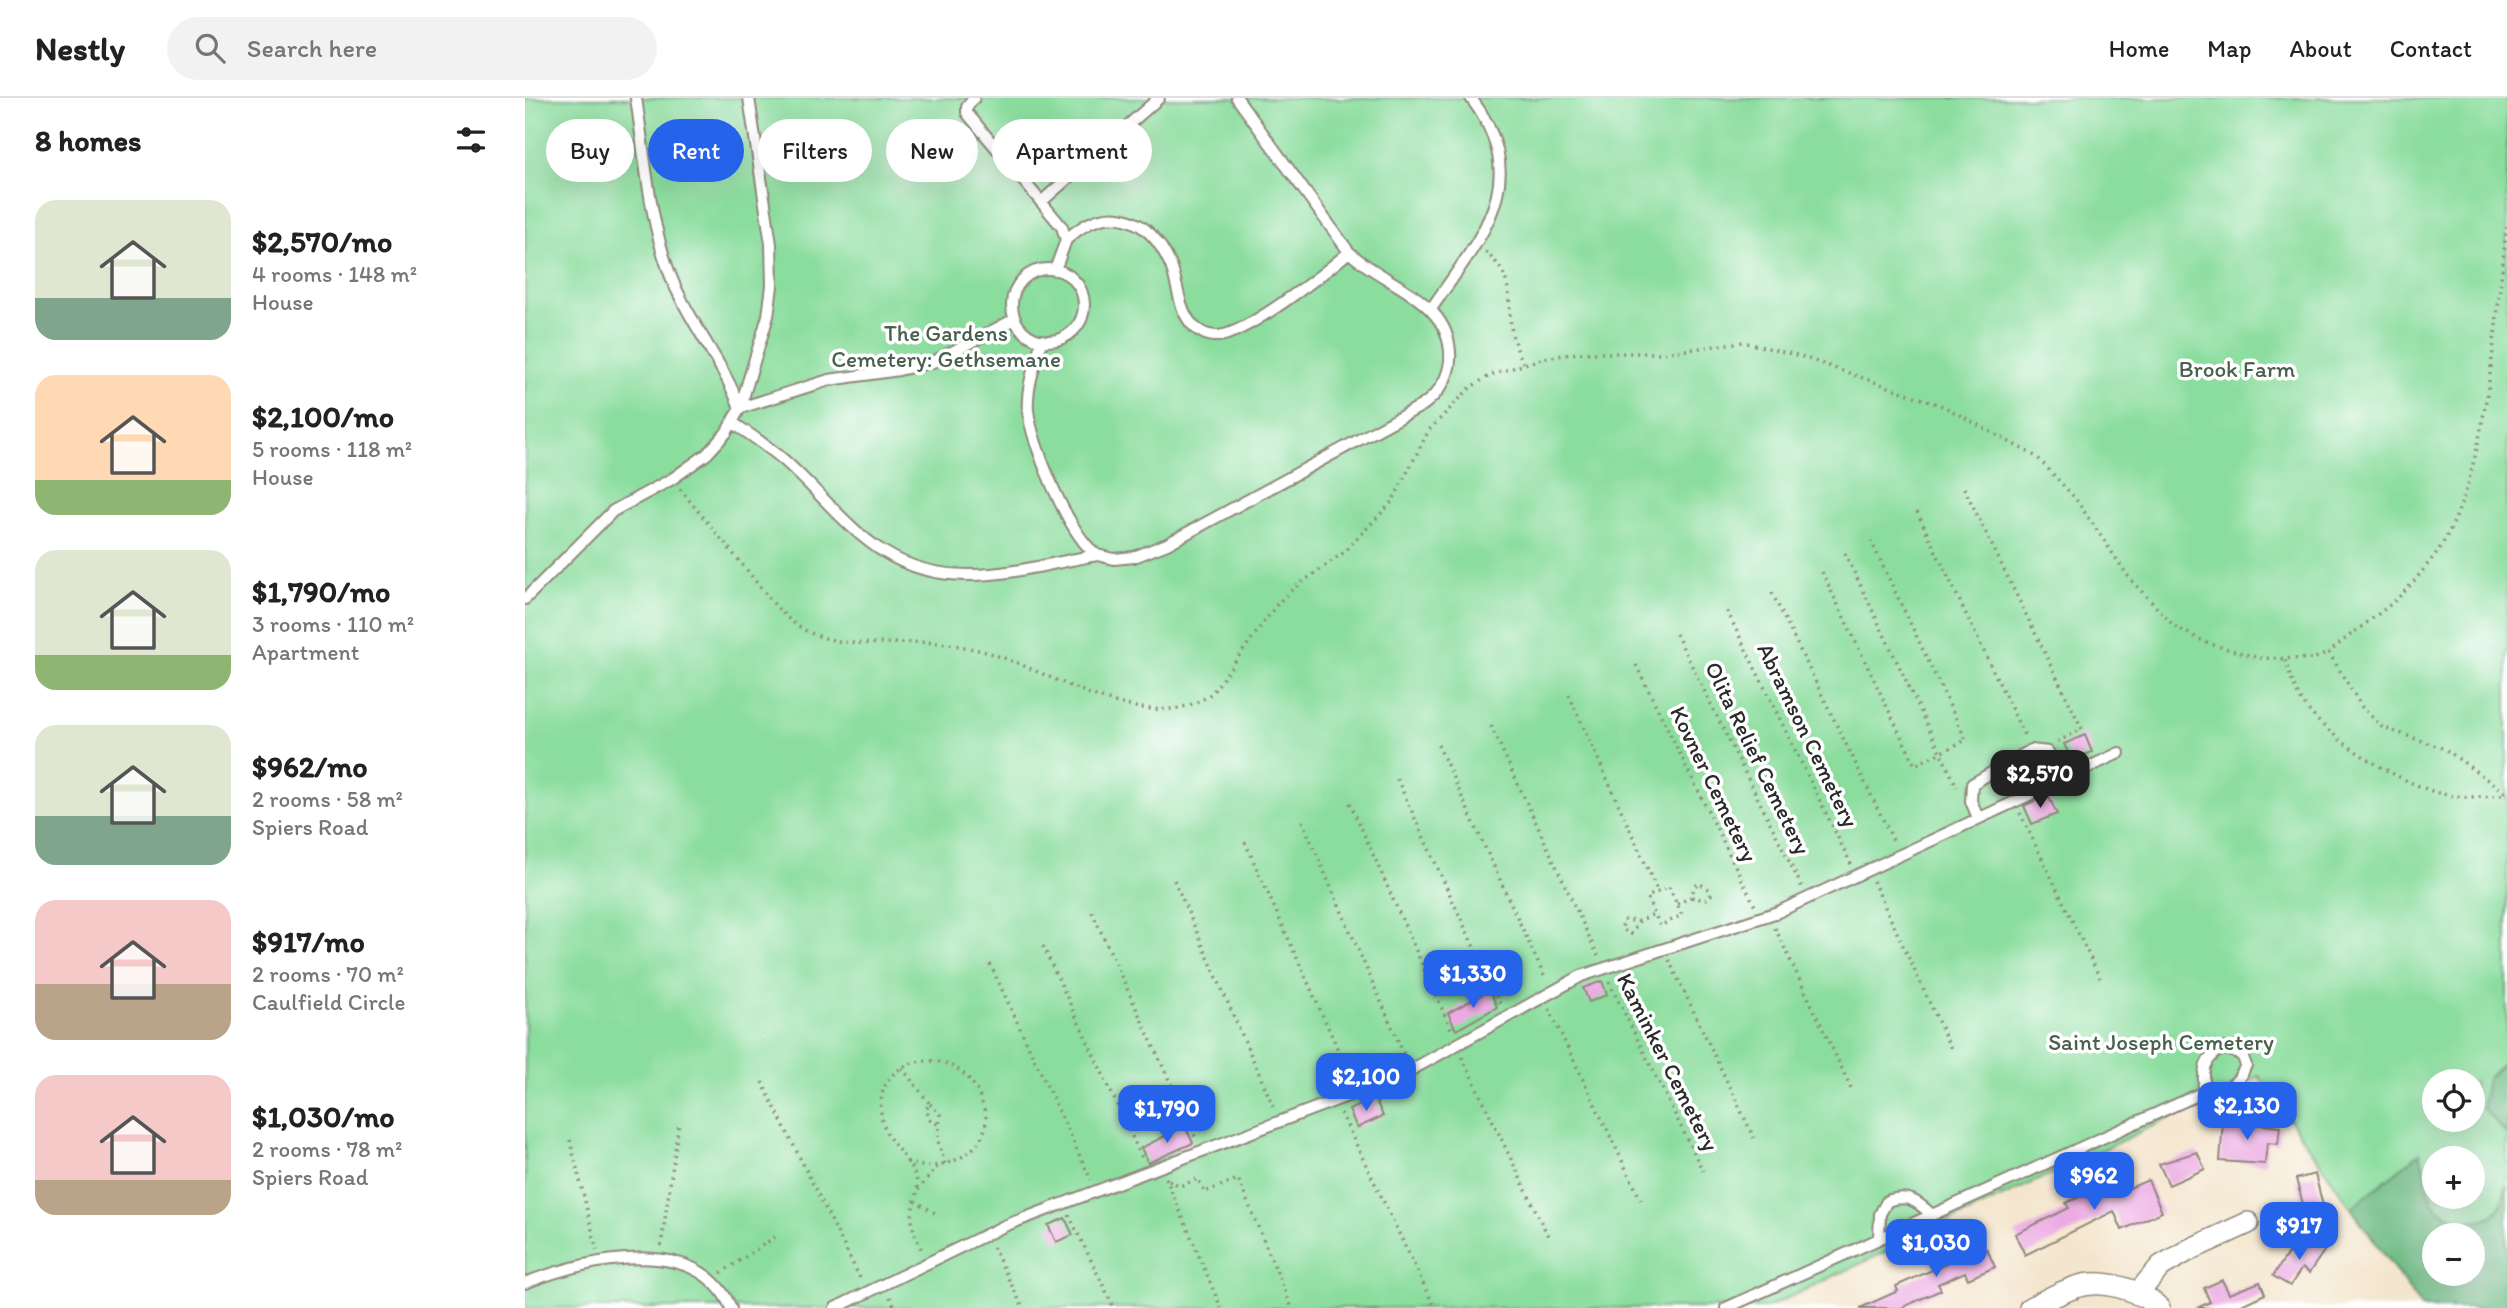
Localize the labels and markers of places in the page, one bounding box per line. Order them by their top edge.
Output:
pin: $2,570 [1983,750,2097,810]
pin: $1,330 [1416,950,1530,1010]
pin: $2,100 [1309,1054,1423,1113]
pin: $2,130 [2190,1082,2304,1142]
pin: $1,790 [1110,1086,1224,1145]
pin: $962 [2053,1152,2135,1212]
pin: $917 [2258,1202,2340,1262]
pin: $1,030 [1879,1220,1993,1279]

